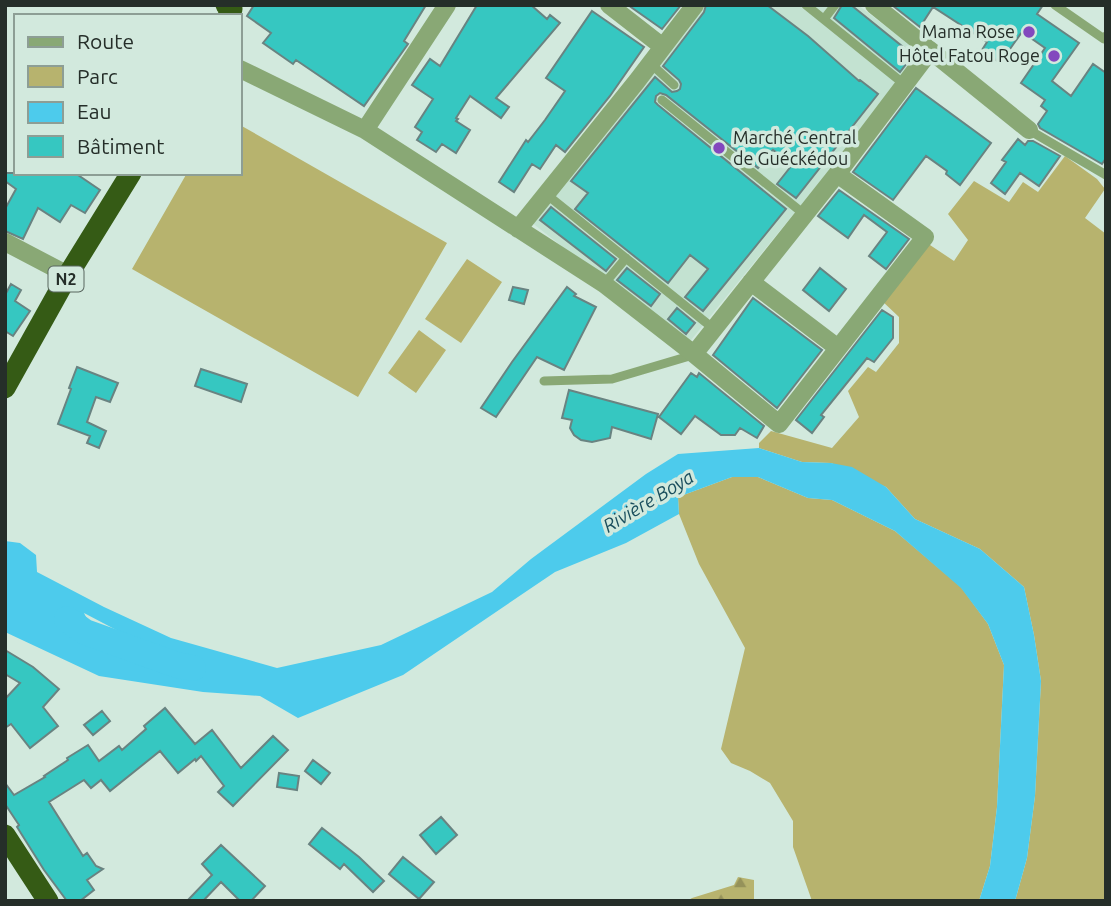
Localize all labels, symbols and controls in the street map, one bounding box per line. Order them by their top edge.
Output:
legend [14,14,242,175]
place label: Mama Rose [922,21,1015,41]
marker: Mama Rose [1021,24,1037,40]
text: Route [77,29,134,53]
place label: Hôtel Fatou Roge [899,45,1040,65]
marker: Hôtel Fatou Roge [1046,48,1062,64]
text: Parc [77,64,118,88]
text: Eau [77,99,112,123]
place label: Marché Central de Guéckédou [733,127,857,168]
text: Bâtiment [77,134,164,158]
marker: Marché Central de Guéckédou [711,140,727,156]
road number: N2 [48,266,84,292]
water label: Rivière Boya [599,465,697,537]

